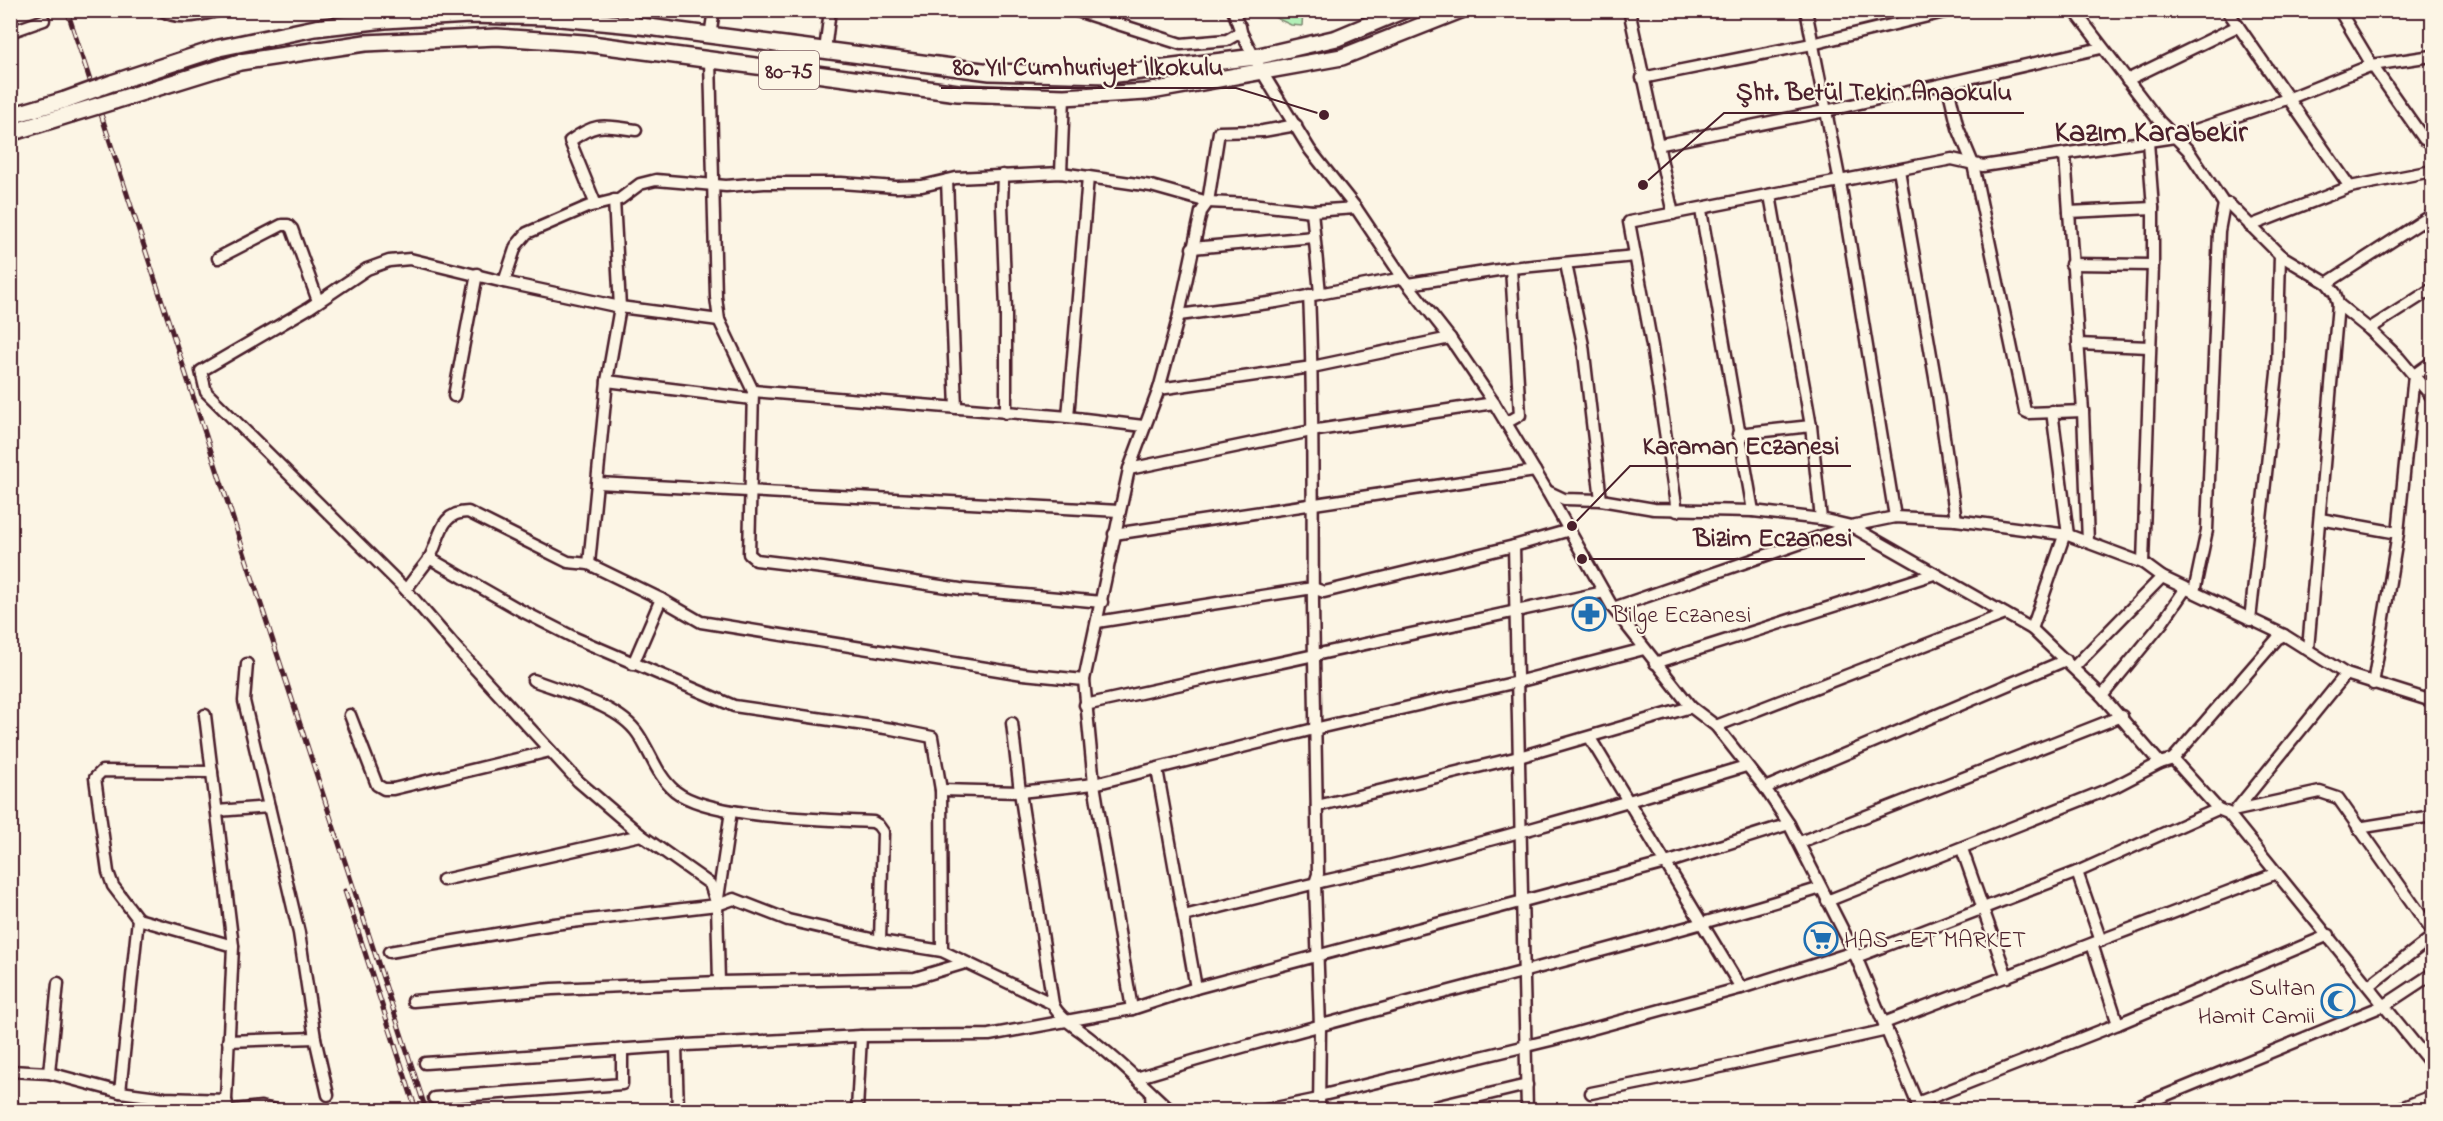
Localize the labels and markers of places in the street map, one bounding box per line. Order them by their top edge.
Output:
callout: 80. Yıl Cumhuriyet İlkokulu [941,44,1236,88]
callout: Şht. Betül Tekin Anaokulu [1724,69,2024,113]
callout: Karaman Eczanesi [1630,422,1851,466]
callout: Bizim Eczanesi [1682,515,1865,559]
pharmacy icon: Bilge Eczanesi [1571,596,1607,632]
place label: Bilge Eczanesi [1611,599,1751,634]
supermarket icon: HAS - ET MARKET [1803,921,1839,957]
place label: HAS - ET MARKET [1844,924,2026,959]
place label: Sultan Hamit Camii [2198,972,2315,1035]
mosque icon: Sultan Hamit Camii [2320,983,2356,1019]

